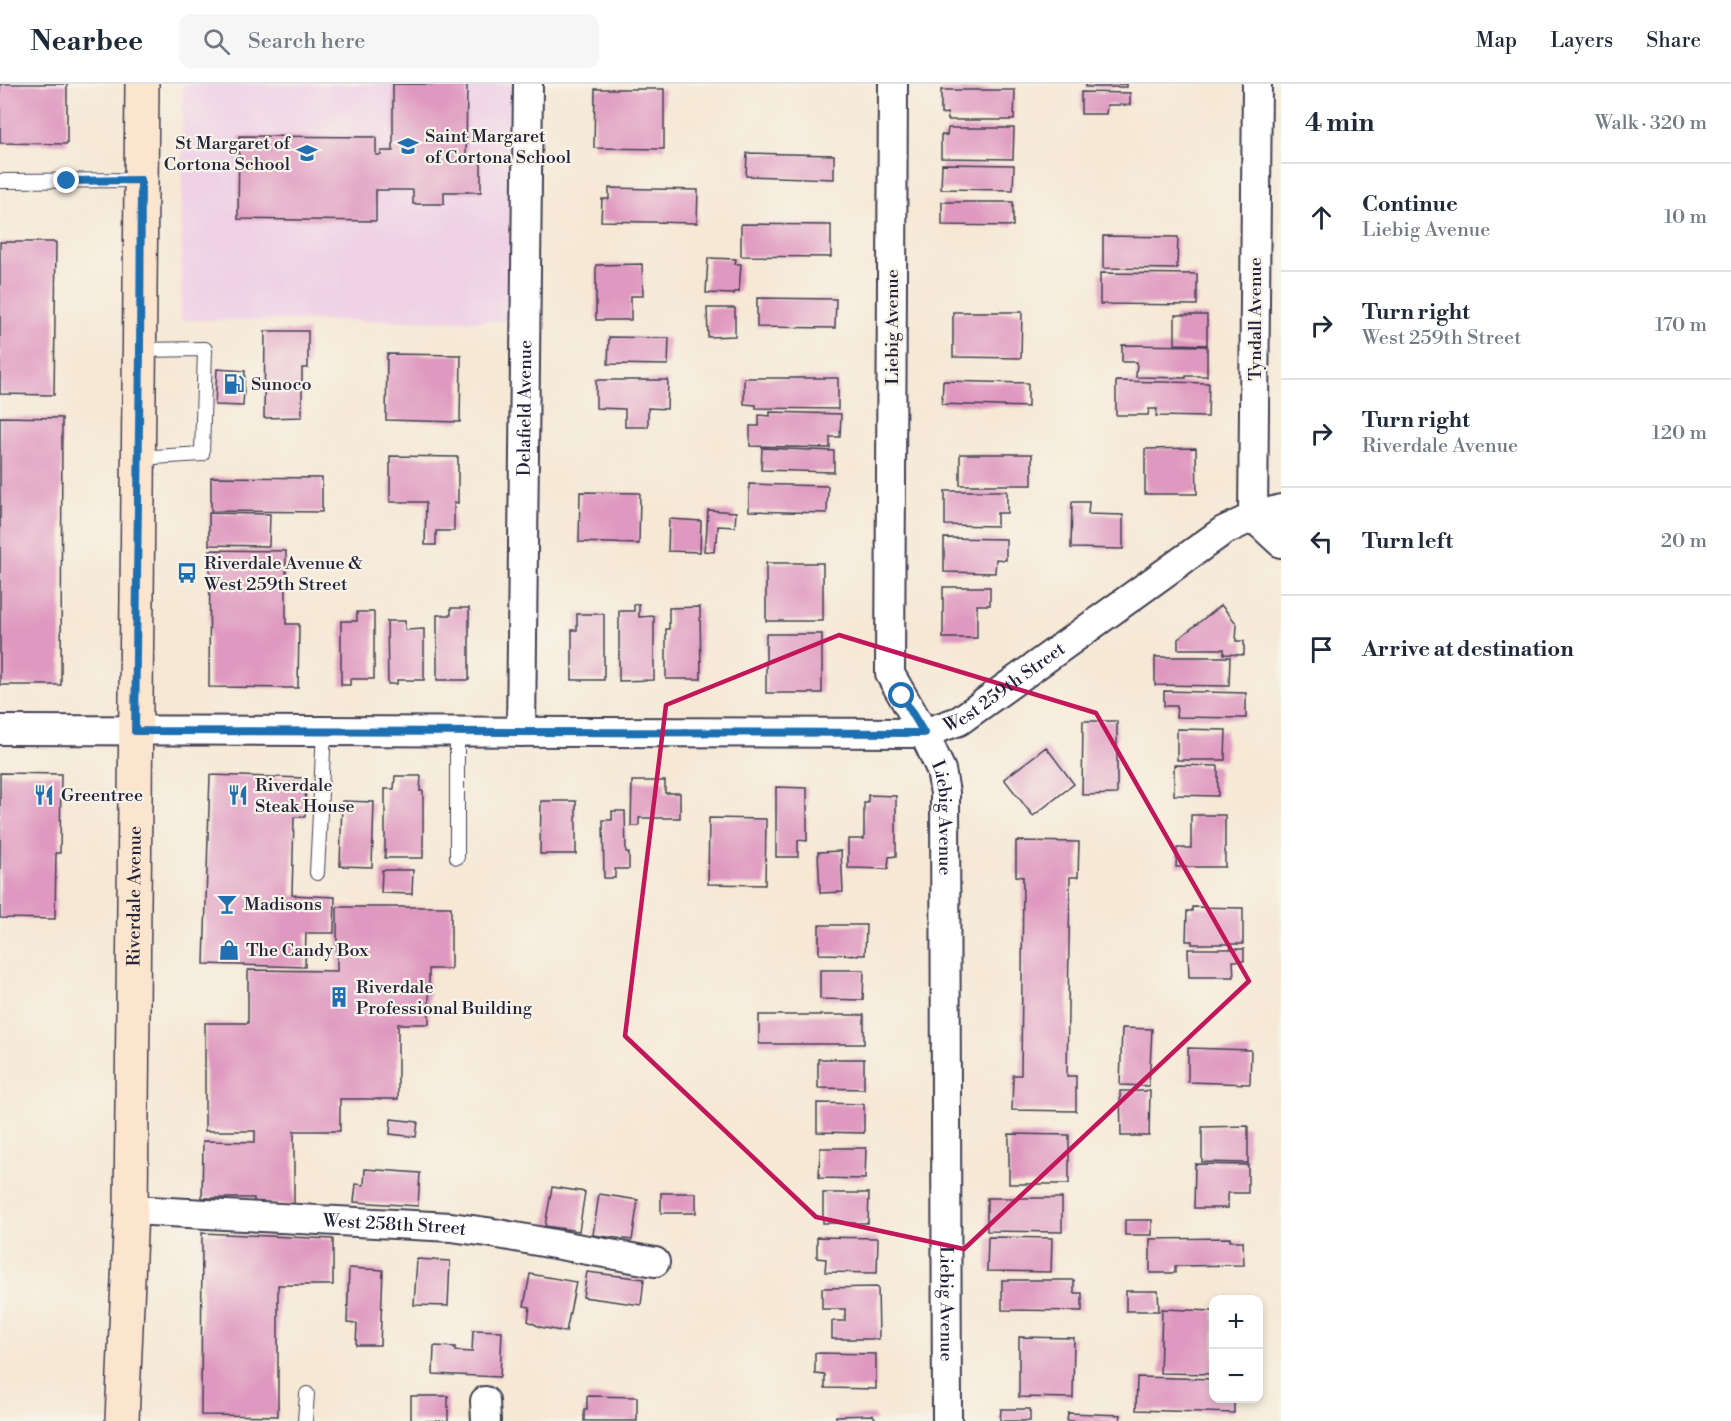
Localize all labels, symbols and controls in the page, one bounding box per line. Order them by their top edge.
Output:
search box [179,14,599,68]
text: Nearbee [30,24,143,59]
icon: search [200,25,233,58]
text: Search here [248,28,365,55]
text: Map [1476,28,1517,54]
text: Layers [1550,28,1613,54]
text: Share [1646,28,1701,54]
text: 4 min [1305,107,1375,139]
text: Walk · 320 m [1595,111,1707,136]
place label: Saint Margaret of Cortona School [425,125,572,169]
place label: St Margaret of Cortona School [164,132,291,176]
school or university icon: Saint Margaret of Cortona School [396,134,420,158]
school or university icon: St Margaret of Cortona School [295,141,319,165]
route end [53,167,79,193]
text: Continue [1362,191,1458,218]
icon: ahead [1305,201,1338,234]
text: 10 m [1664,205,1707,230]
text: Liebig Avenue [1362,218,1490,243]
street label: Tyndall Avenue [1244,257,1267,381]
street label: Liebig Avenue [881,269,904,385]
text: Turn right [1362,299,1470,326]
icon: right [1305,309,1338,342]
text: 170 m [1655,313,1707,338]
text: West 259th Street [1362,326,1521,351]
street label: Delafield Avenue [512,340,537,476]
fuel station icon: Sunoco [222,372,246,396]
place label: Sunoco [251,373,312,396]
text: Turn right [1362,407,1470,434]
icon: right [1305,417,1338,450]
text: 120 m [1652,421,1707,446]
text: Riverdale Avenue [1362,434,1518,459]
icon: left [1305,525,1338,558]
text: Turn left [1362,528,1453,555]
text: 20 m [1661,529,1707,554]
place label: Riverdale Avenue & West 259th Street [203,552,363,596]
bus stop icon: Riverdale Avenue & West 259th Street [175,561,199,585]
icon: arrive [1305,633,1338,666]
text: Arrive at destination [1362,636,1574,663]
street label: West 259th Street [939,637,1070,737]
route start [888,682,914,708]
street label: Liebig Avenue [927,756,957,876]
place label: Riverdale Steak House [255,774,355,818]
restaurant icon: Greentree [32,783,56,807]
restaurant icon: Riverdale Steak House [226,783,250,807]
place label: Greentree [61,784,143,807]
street label: Riverdale Avenue [122,826,146,967]
bar icon: Madisons [215,892,239,916]
place label: Madisons [244,893,322,916]
shop icon: The Candy Box [217,938,241,962]
place label: The Candy Box [246,939,369,962]
place label: Riverdale Professional Building [356,976,533,1020]
building icon: Riverdale Professional Building [327,985,351,1009]
street label: West 258th Street [321,1209,468,1241]
street label: Liebig Avenue [935,1246,958,1362]
map controls [1209,1295,1263,1403]
button: + [1209,1295,1263,1349]
button: − [1209,1349,1263,1403]

